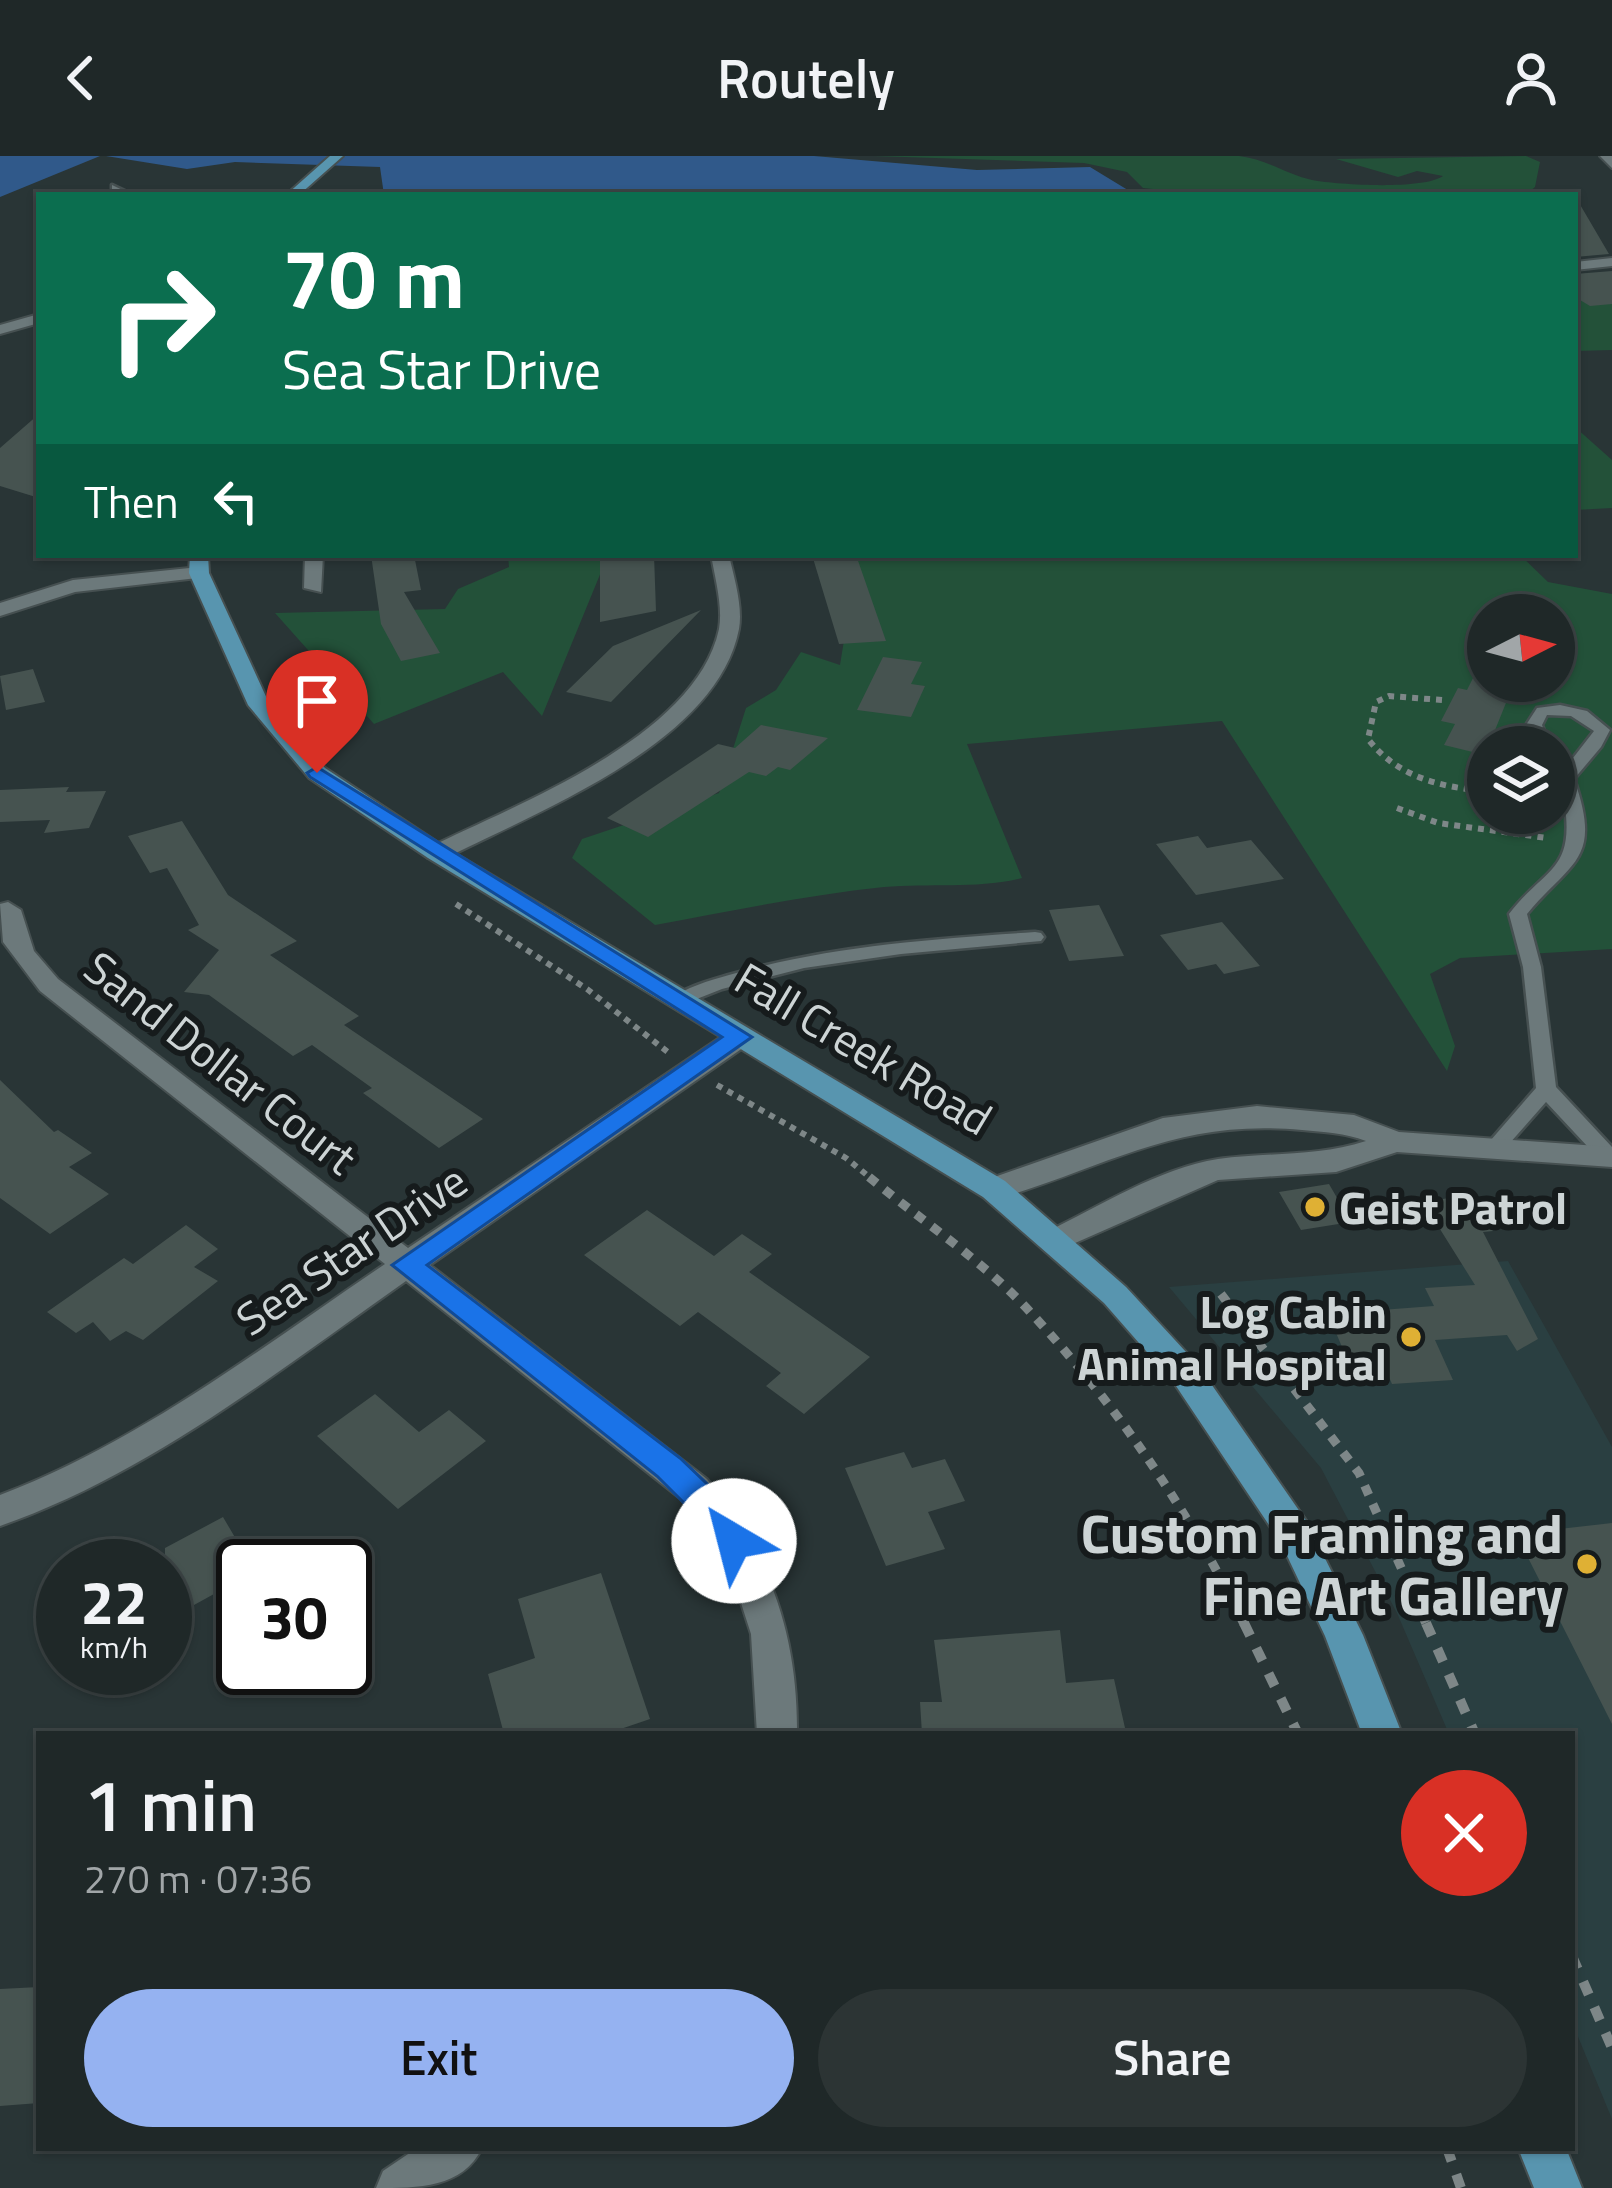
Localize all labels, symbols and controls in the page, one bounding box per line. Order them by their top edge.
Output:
text: Routely [717,37,895,119]
icon: back [48,45,114,111]
icon: person [1498,45,1564,111]
text: 70 m [282,213,465,341]
icon: right [84,240,240,396]
text: Sea Star Drive [282,328,601,410]
text: Then [84,467,179,535]
icon: left [203,468,269,534]
north arrow [1467,594,1575,702]
map controls [1467,594,1575,834]
pin [266,650,368,773]
icon: arrive [284,668,350,734]
button: layers [1467,726,1575,834]
street label: Sand Dollar Court [70,934,372,1190]
street label: Fall Creek Road [723,944,1005,1152]
street label: Sea Star Drive [222,1147,480,1351]
place label: Geist Patrol [1339,1173,1567,1241]
marker: Geist Patrol [1302,1194,1328,1220]
place label: Log Cabin Animal Hospital [1078,1277,1387,1397]
marker: Log Cabin Animal Hospital [1398,1324,1424,1350]
position arrow [671,1478,797,1604]
place label: Custom Framing and Fine Art Gallery [1081,1492,1563,1636]
speed limit sign: 30 [216,1539,372,1695]
marker: Custom Framing and Fine Art Gallery [1574,1551,1600,1577]
text: 22 [80,1556,148,1647]
text: km/h [80,1624,148,1670]
text: 1 min [84,1749,257,1859]
button: close [1401,1770,1527,1896]
text: 270 m · 07:36 [84,1849,312,1908]
button: Exit [84,1989,794,2127]
button: Share [818,1989,1527,2127]

